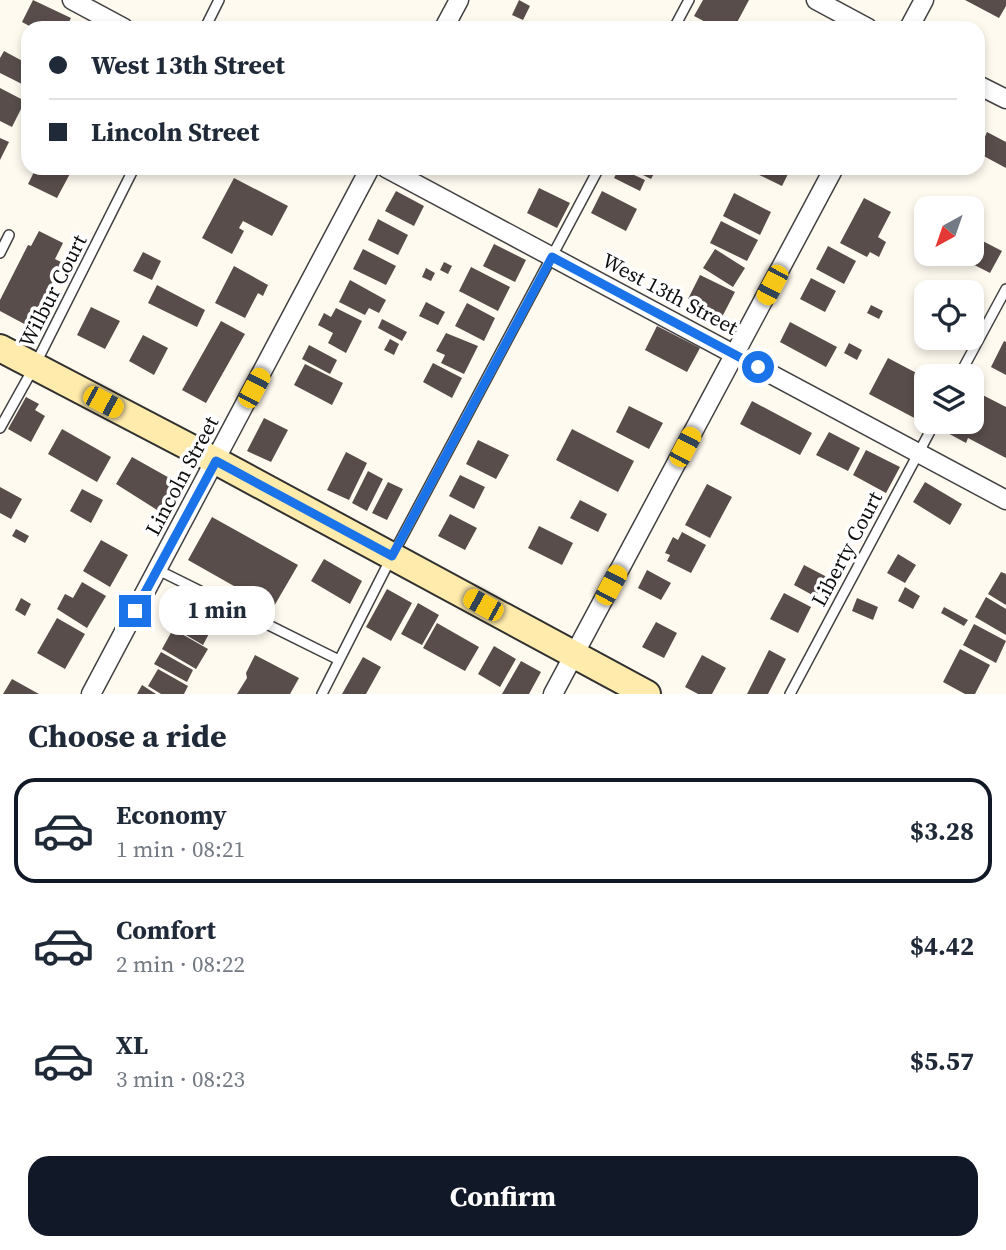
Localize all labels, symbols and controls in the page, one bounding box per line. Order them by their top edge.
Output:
text: West 13th Street [91,47,285,83]
text: Lincoln Street [91,114,259,150]
north arrow [914,196,984,266]
map controls [914,196,984,434]
street label: Wilbur Court [12,229,94,352]
street label: West 13th Street [597,246,743,342]
car [753,262,792,308]
button: locate [914,280,984,350]
route start [742,351,774,383]
button: layers [914,364,984,434]
car [235,365,274,411]
car [80,383,127,421]
street label: Lincoln Street [138,411,225,541]
car [666,424,705,470]
street label: Liberty Court [804,486,889,611]
car [592,562,631,608]
callout: 1 min [160,586,275,636]
car [460,586,507,624]
text: 1 min [187,594,247,626]
route end [119,595,151,627]
text: Choose a ride [28,714,227,758]
text: Economy [116,797,227,833]
icon: car [32,799,95,862]
text: $3.28 [910,813,974,849]
text: 1 min · 08:21 [116,833,245,865]
text: Comfort [116,912,216,948]
icon: car [32,914,95,977]
text: $4.42 [910,928,974,964]
text: 2 min · 08:22 [116,948,245,980]
text: XL [116,1027,148,1063]
icon: car [32,1029,95,1092]
text: $5.57 [910,1043,974,1079]
text: 3 min · 08:23 [116,1063,245,1095]
button: Confirm [28,1156,978,1236]

